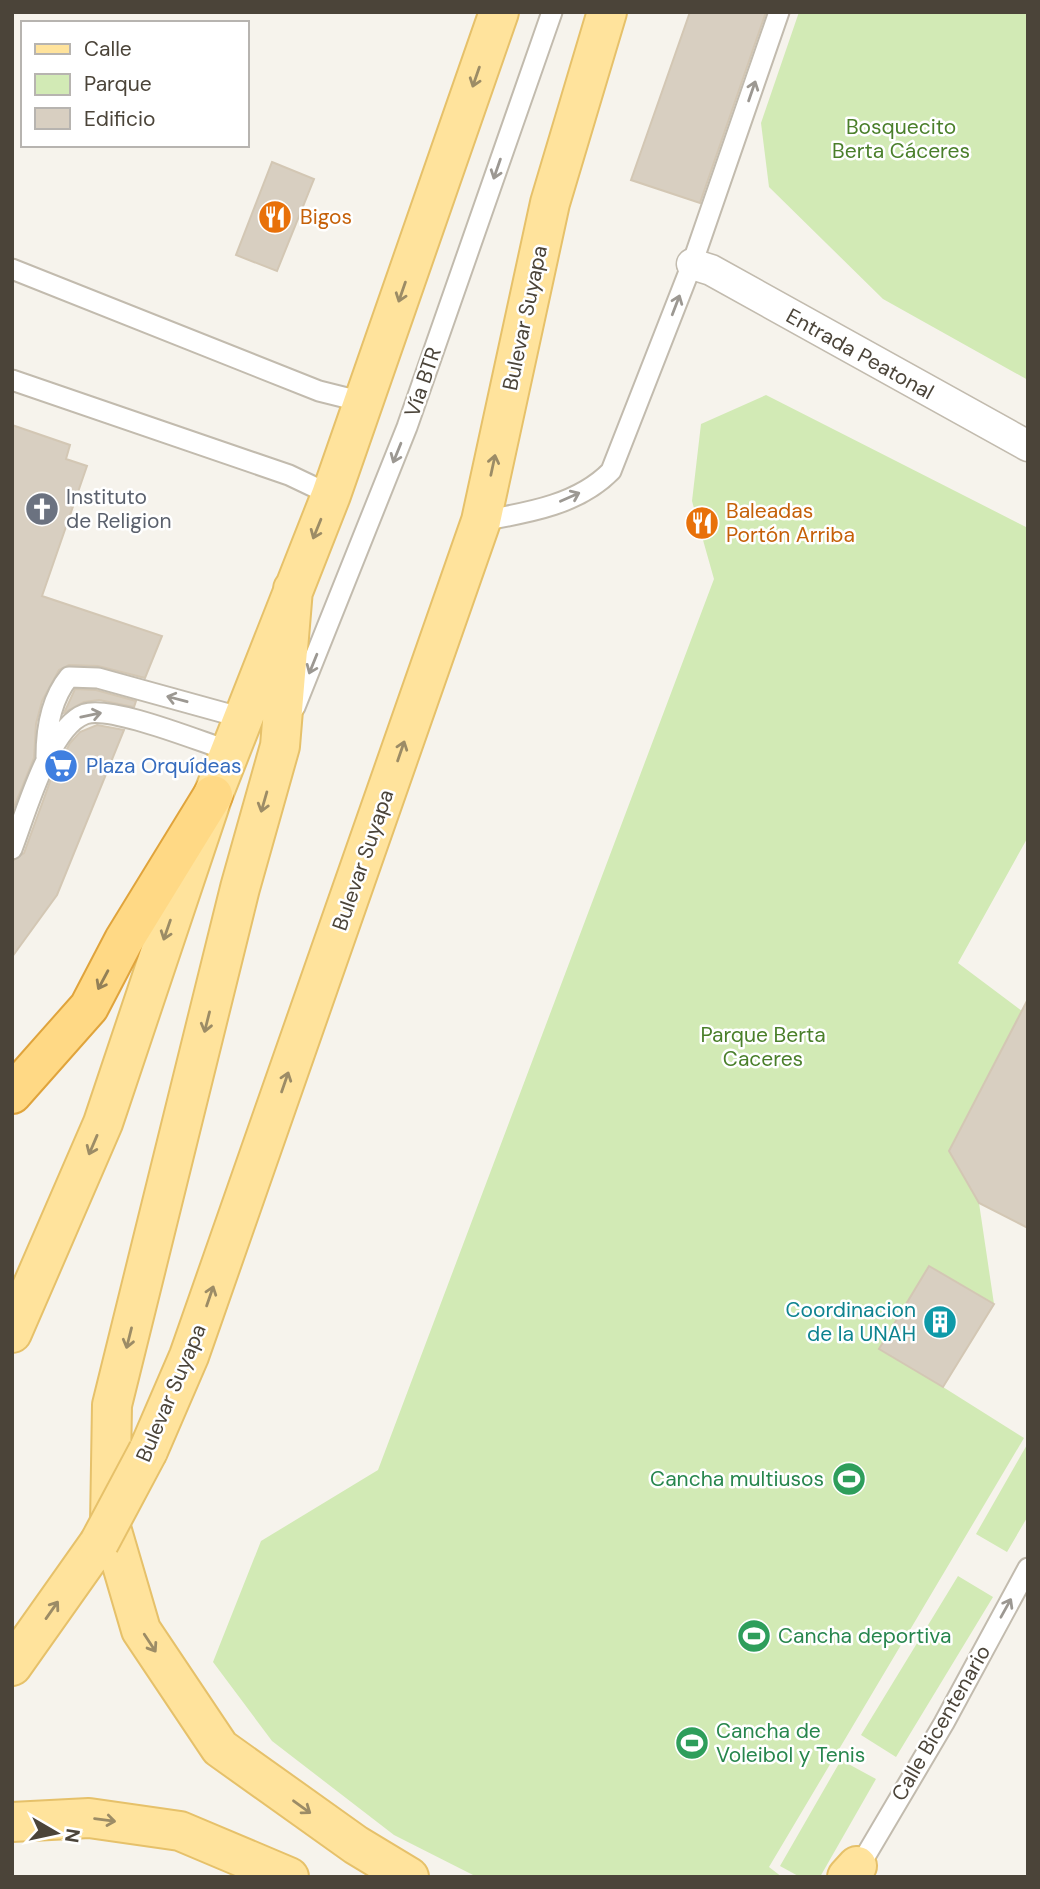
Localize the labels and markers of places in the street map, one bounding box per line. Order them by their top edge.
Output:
restaurant icon: Bigos [256,198,294,236]
place label: Bigos [300,203,352,231]
place label: Instituto de Religion [66,483,171,535]
church icon: Instituto de Religion [23,490,61,528]
place label: Baleadas Portón Arriba [726,497,855,549]
restaurant icon: Baleadas Portón Arriba [683,504,721,542]
supermarket icon: Plaza Orquídeas [42,747,80,785]
place label: Plaza Orquídeas [86,752,241,780]
place label: Coordinacion de la UNAH [785,1296,916,1348]
building icon: Coordinacion de la UNAH [921,1303,959,1341]
sports icon: Cancha multiusos [830,1460,868,1498]
place label: Cancha multiusos [650,1465,824,1493]
sports icon: Cancha deportiva [735,1617,773,1655]
place label: Cancha deportiva [778,1622,951,1650]
place label: Cancha de Voleibol y Tenis [716,1717,865,1769]
sports icon: Cancha de Voleibol y Tenis [673,1724,711,1762]

